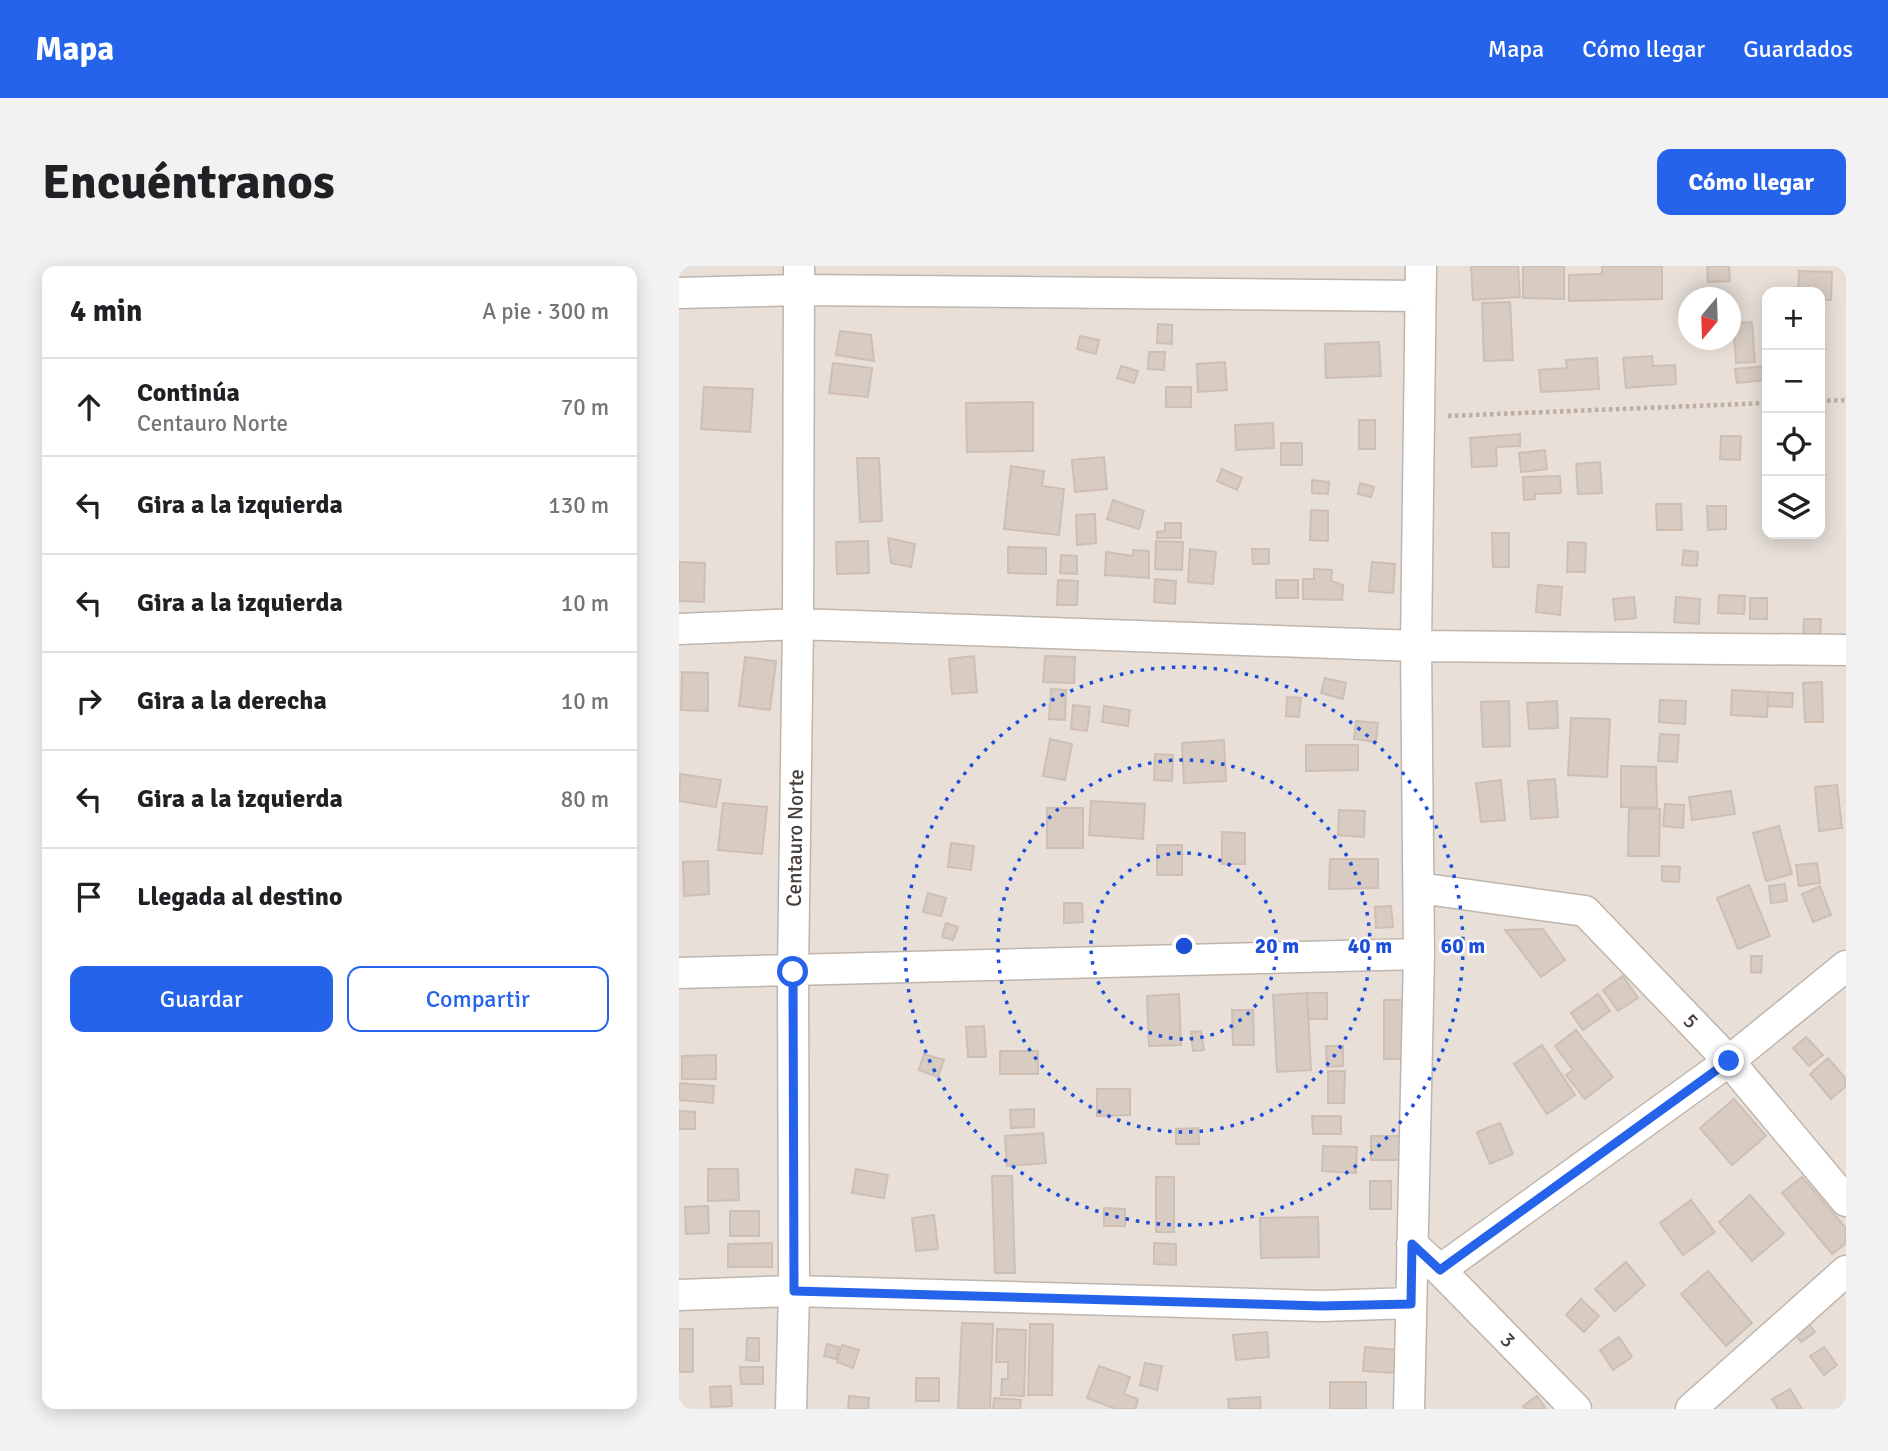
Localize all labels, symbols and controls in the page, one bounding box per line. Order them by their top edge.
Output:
text: Mapa [35,29,114,70]
text: Mapa [1488,34,1544,64]
text: Cómo llegar [1582,34,1705,64]
text: Guardados [1743,34,1853,64]
button: Cómo llegar [1657,149,1846,215]
text: Encuéntranos [42,152,335,212]
north arrow [1678,287,1741,350]
map controls [1762,287,1825,539]
button: + [1762,287,1825,350]
text: 4 min [70,293,142,330]
text: A pie · 300 m [482,297,609,326]
button: − [1762,350,1825,413]
text: Continúa [137,377,240,409]
icon: ahead [70,388,108,426]
text: 70 m [561,393,609,422]
text: Centauro Norte [137,409,288,438]
button: locate [1762,413,1825,476]
button: layers [1762,476,1825,539]
icon: left [70,486,108,524]
text: Gira a la izquierda [137,489,343,521]
text: 130 m [548,491,609,520]
icon: left [70,584,108,622]
text: Gira a la izquierda [137,587,343,619]
text: 10 m [561,589,609,618]
icon: right [70,682,108,720]
text: Gira a la derecha [137,685,327,717]
text: 10 m [561,687,609,716]
street label: Centauro Norte [781,769,809,907]
icon: left [70,780,108,818]
text: Gira a la izquierda [137,783,343,815]
text: 80 m [561,785,609,814]
icon: arrive [70,878,108,916]
text: Llegada al destino [137,881,343,913]
text: 20 m [1255,933,1299,959]
text: 40 m [1348,933,1392,959]
text: 60 m [1441,933,1485,959]
centre of rings [1172,934,1196,958]
route start [777,956,808,987]
button: Guardar [70,966,333,1032]
button: Compartir [347,966,609,1032]
street label: 5 [1678,1008,1704,1034]
route end [1713,1045,1744,1076]
street label: 3 [1495,1327,1521,1353]

